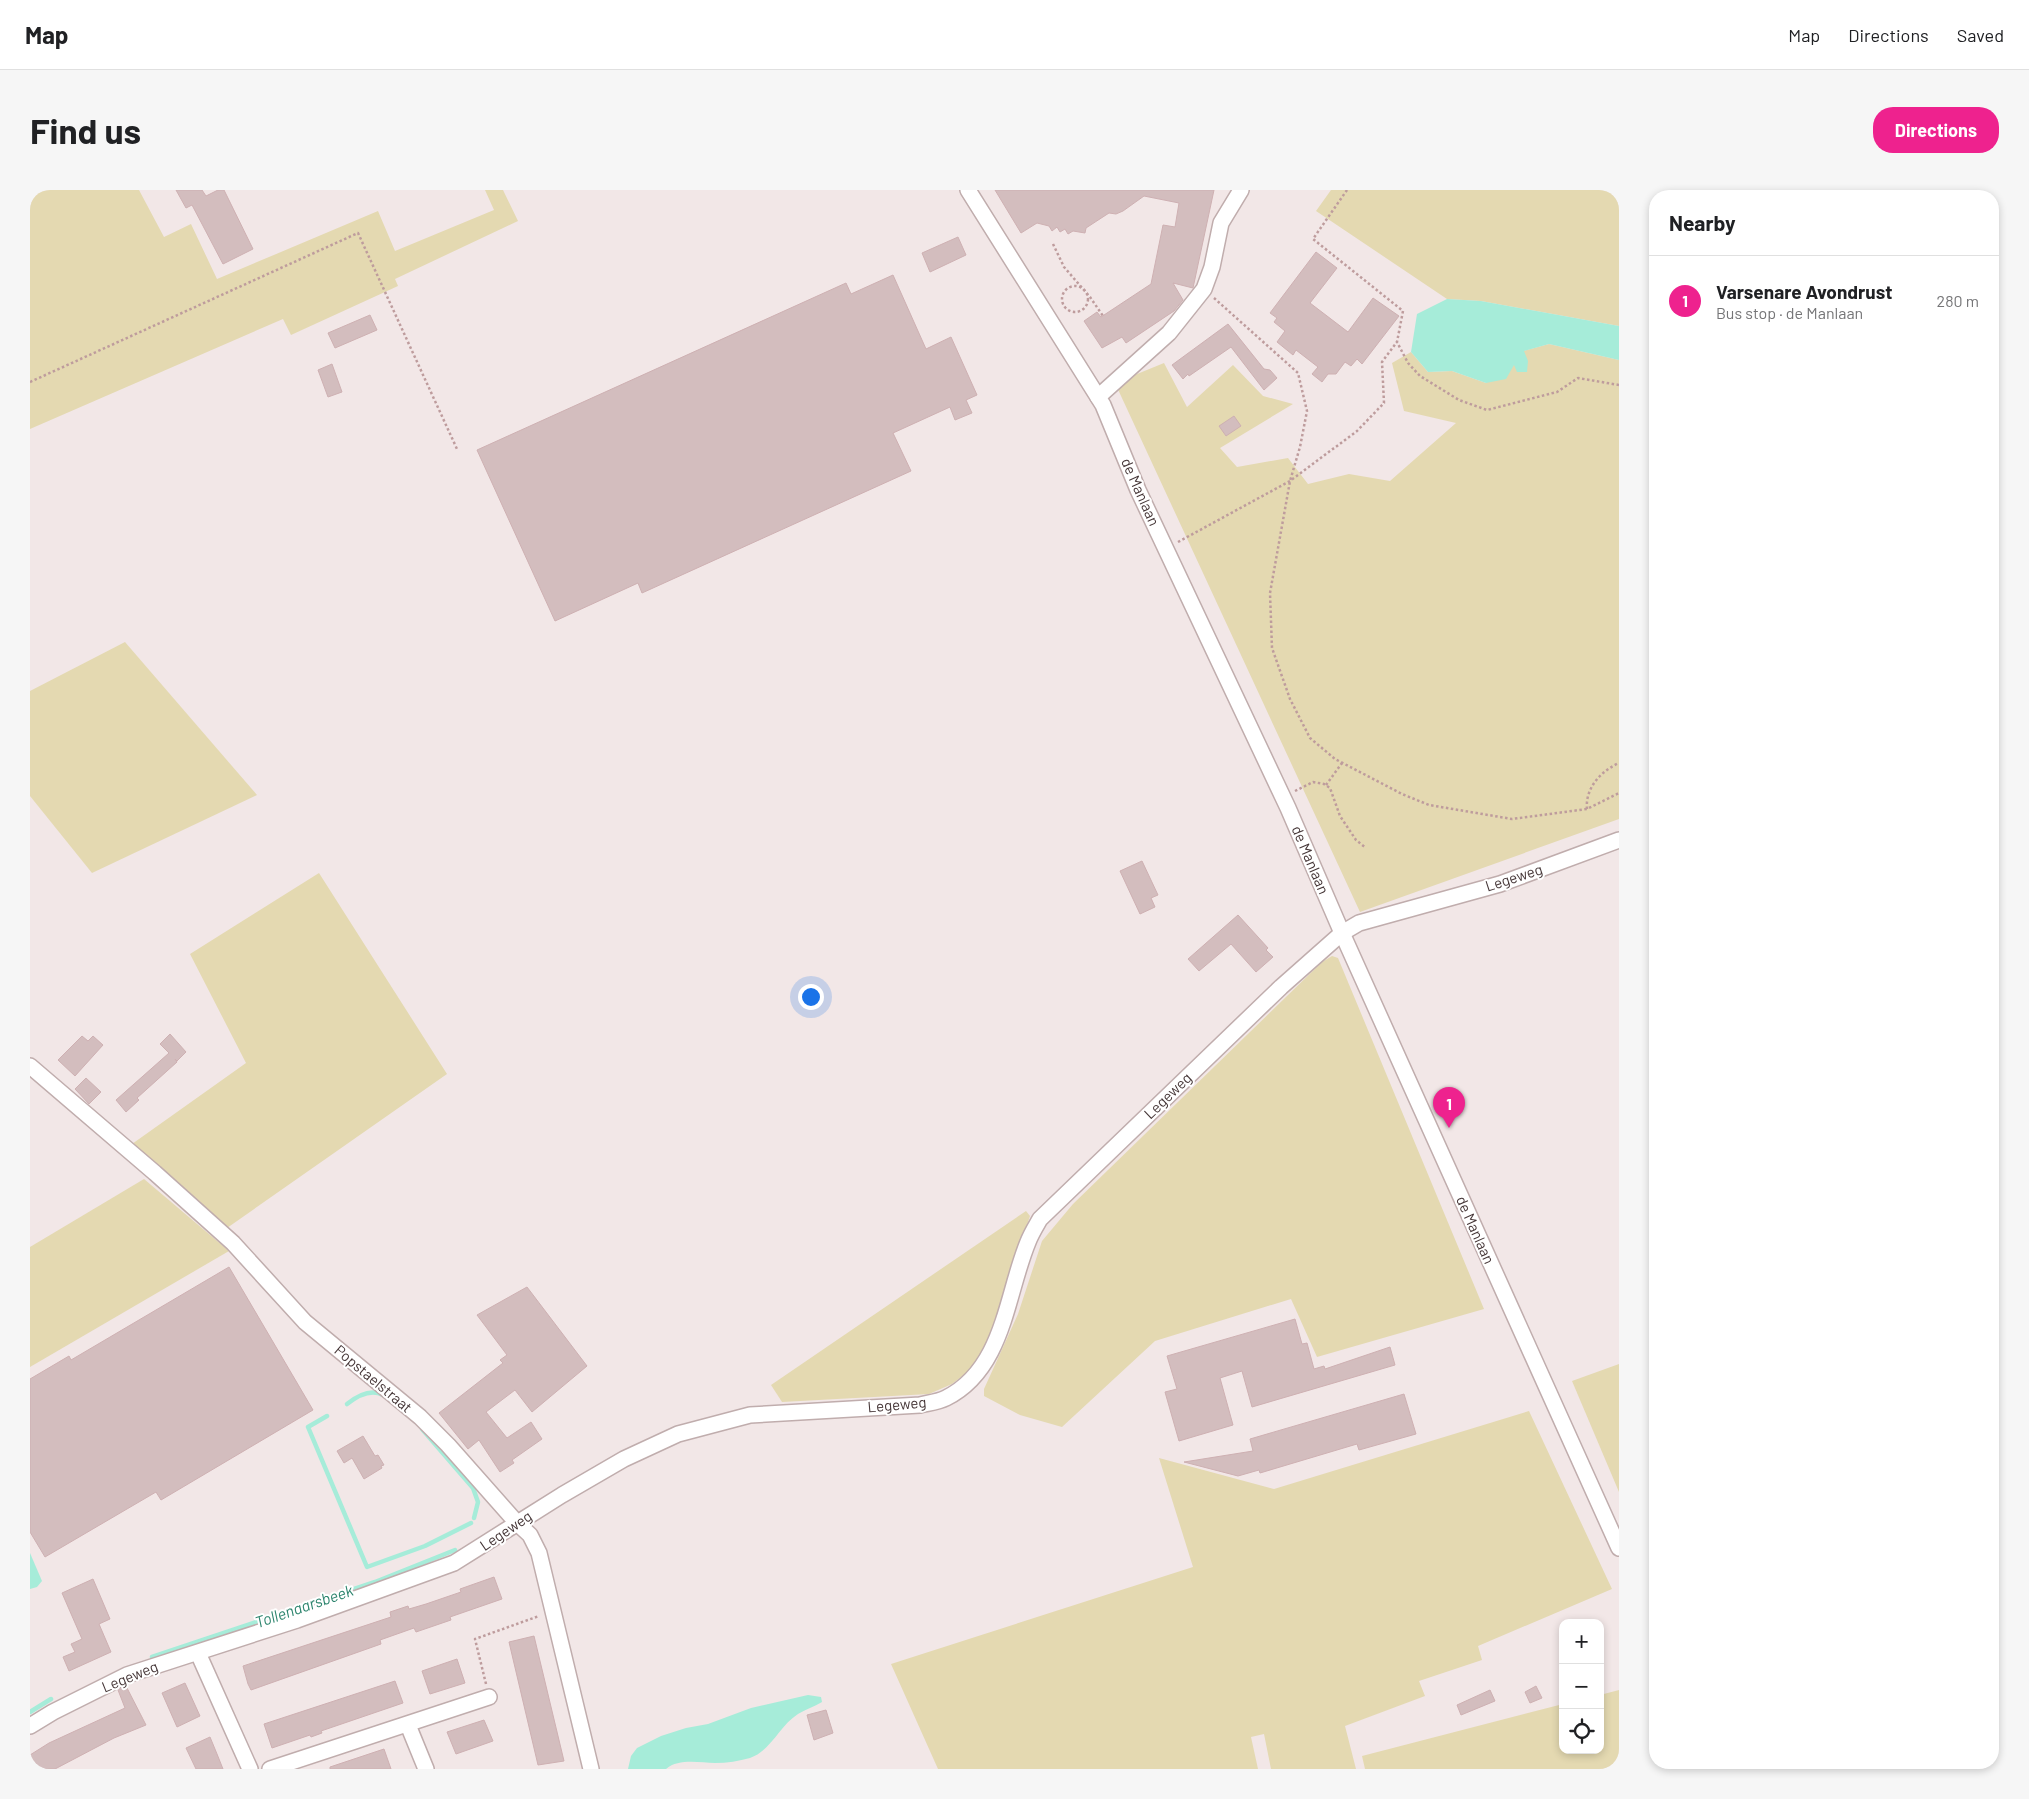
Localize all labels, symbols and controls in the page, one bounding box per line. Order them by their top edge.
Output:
text: Map [25,20,68,49]
text: Map [1788,24,1820,46]
text: Directions [1848,24,1929,46]
text: Saved [1957,24,2004,46]
button: Directions [1873,107,1999,153]
text: Find us [30,109,141,151]
text: Nearby [1669,210,1735,235]
text: Varsenare Avondrust [1716,280,1892,303]
text: 1 [1682,291,1688,310]
text: 280 m [1937,291,1979,310]
text: Bus stop · de Manlaan [1716,303,1863,322]
street label: de Manlaan [1118,455,1164,528]
street label: de Manlaan [1288,823,1333,897]
street label: Legeweg [1483,859,1544,895]
your location [798,984,824,1010]
street label: Legeweg [1140,1068,1195,1122]
pin: 1 [1433,1087,1465,1128]
street label: de Manlaan [1453,1193,1499,1266]
street label: Popstaelstraat [331,1341,416,1416]
street label: Legeweg [867,1392,927,1416]
street label: Legeweg [476,1506,535,1554]
water label: Tollenaarsbeek [252,1580,356,1631]
map controls [1559,1619,1604,1754]
button: + [1559,1619,1604,1664]
street label: Legeweg [99,1657,160,1695]
button: − [1559,1664,1604,1709]
button: locate [1559,1709,1604,1754]

